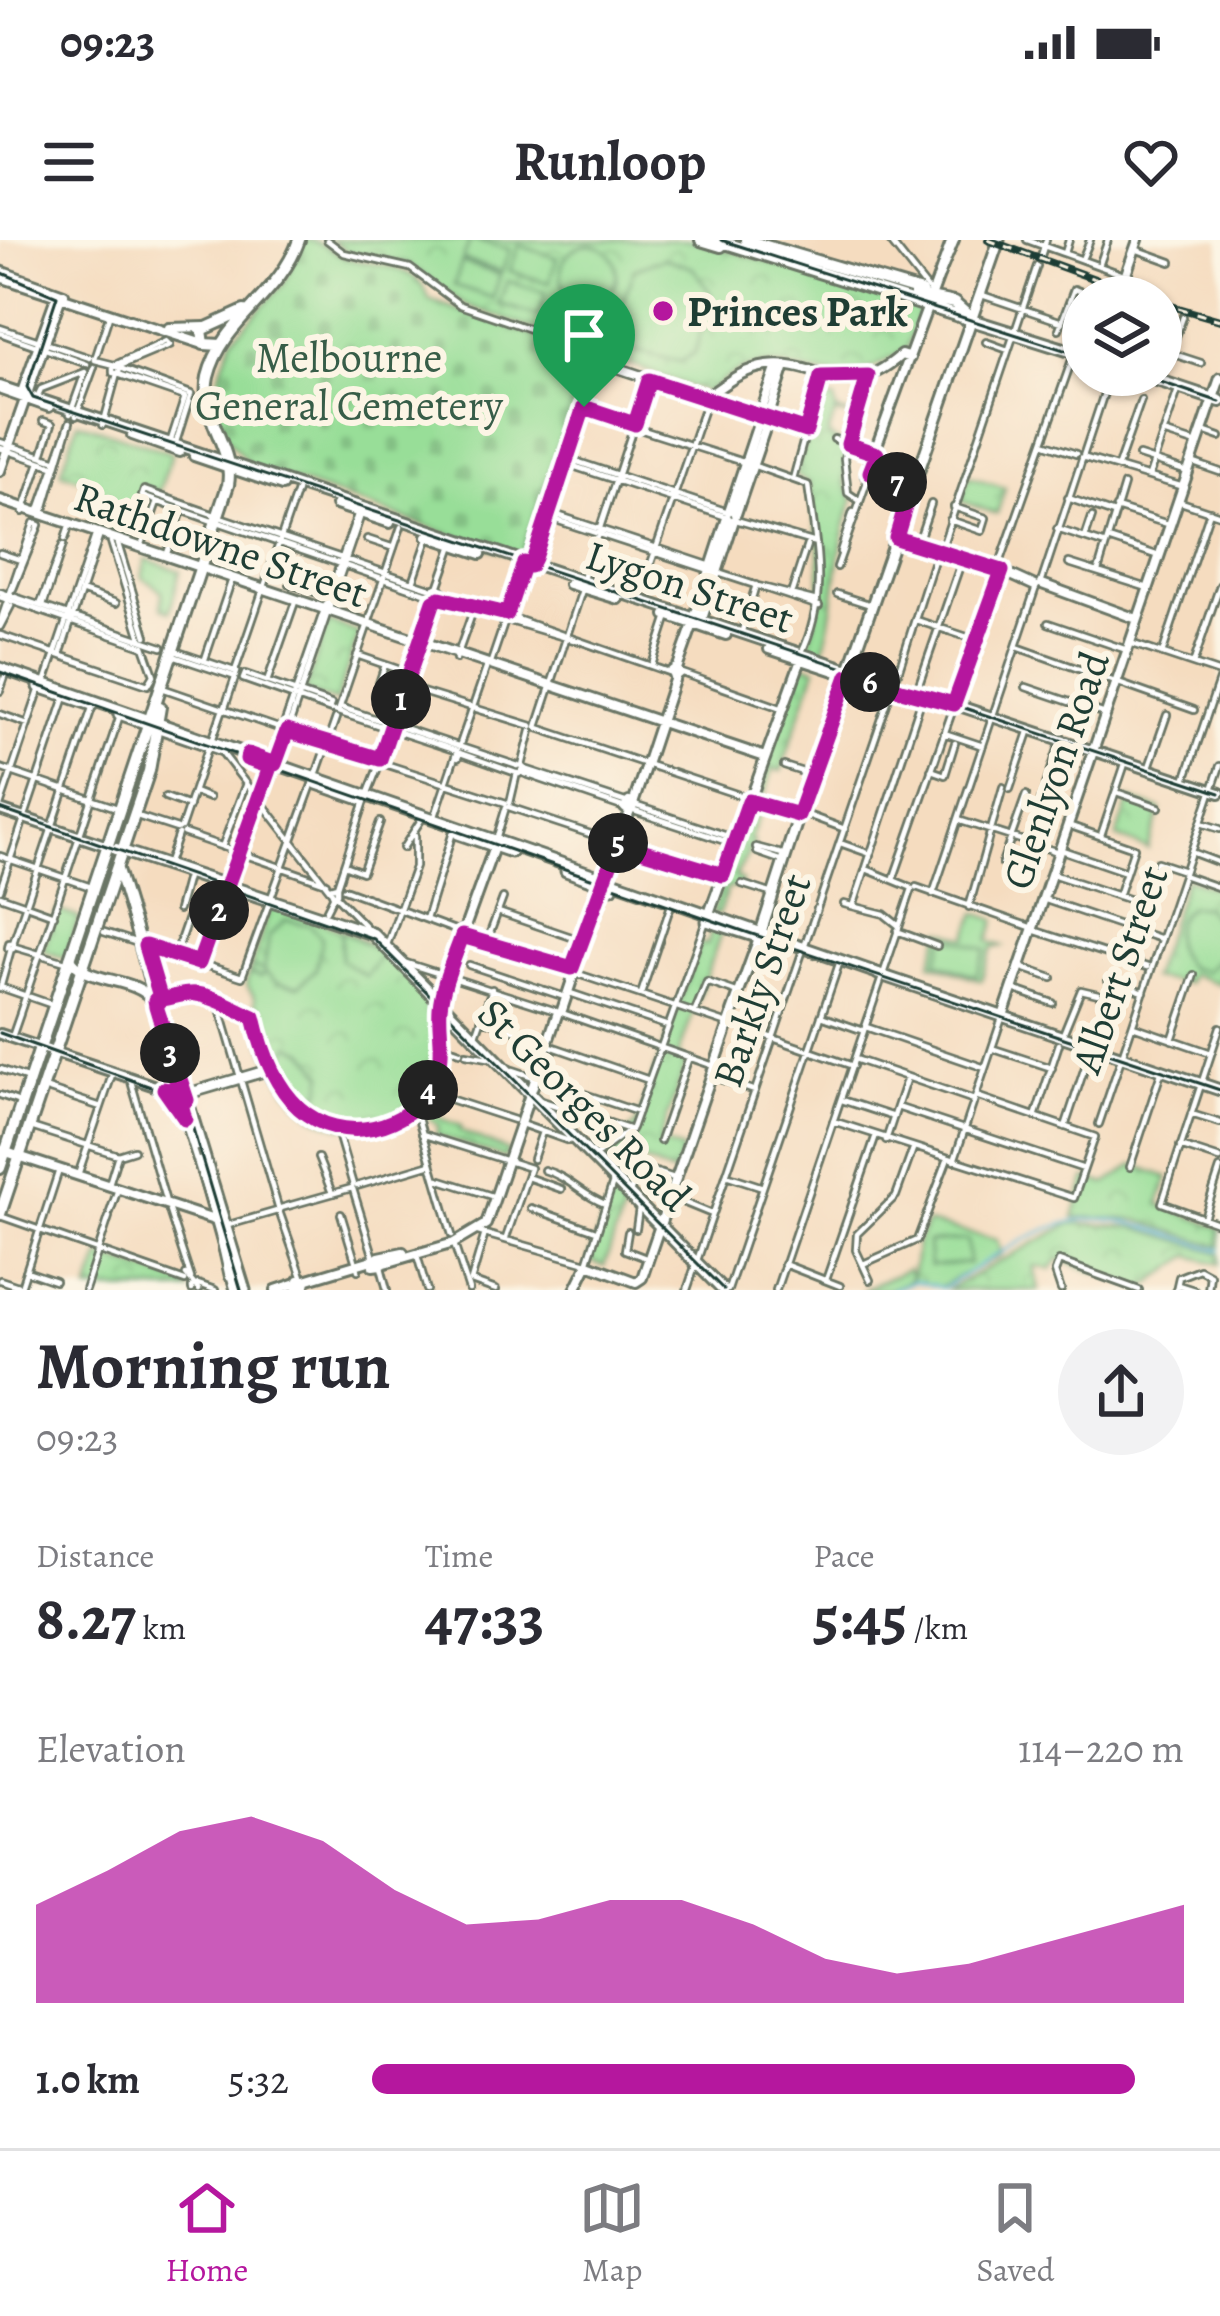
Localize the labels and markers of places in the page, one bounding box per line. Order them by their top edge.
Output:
place label: Princes Park [687,283,908,340]
pin [533,284,635,407]
marker: Princes Park [650,298,676,324]
pin: 7 [867,452,927,512]
pin: 6 [840,652,900,712]
pin: 1 [371,669,431,729]
pin: 5 [588,813,648,873]
pin: 2 [189,880,249,940]
pin: 3 [140,1023,200,1083]
pin: 4 [398,1060,458,1120]

